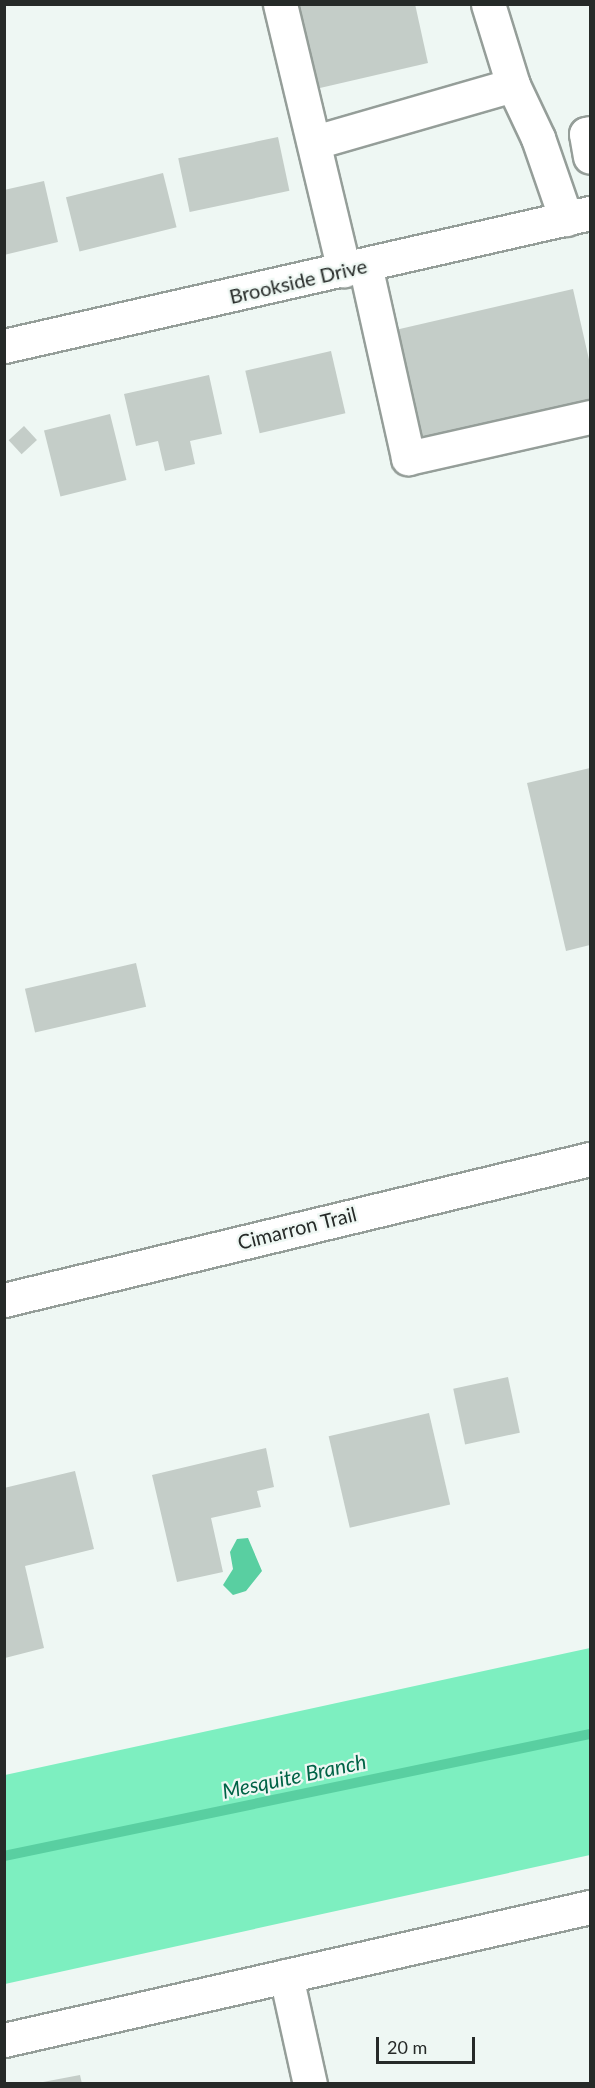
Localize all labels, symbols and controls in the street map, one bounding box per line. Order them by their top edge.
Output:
street label: Brookside Drive [227,254,369,308]
street label: Cimarron Trail [235,1202,359,1254]
water label: Mesquite Branch [220,1748,368,1804]
scale bar [379,2025,478,2063]
text: 20 m [387,2036,427,2058]

